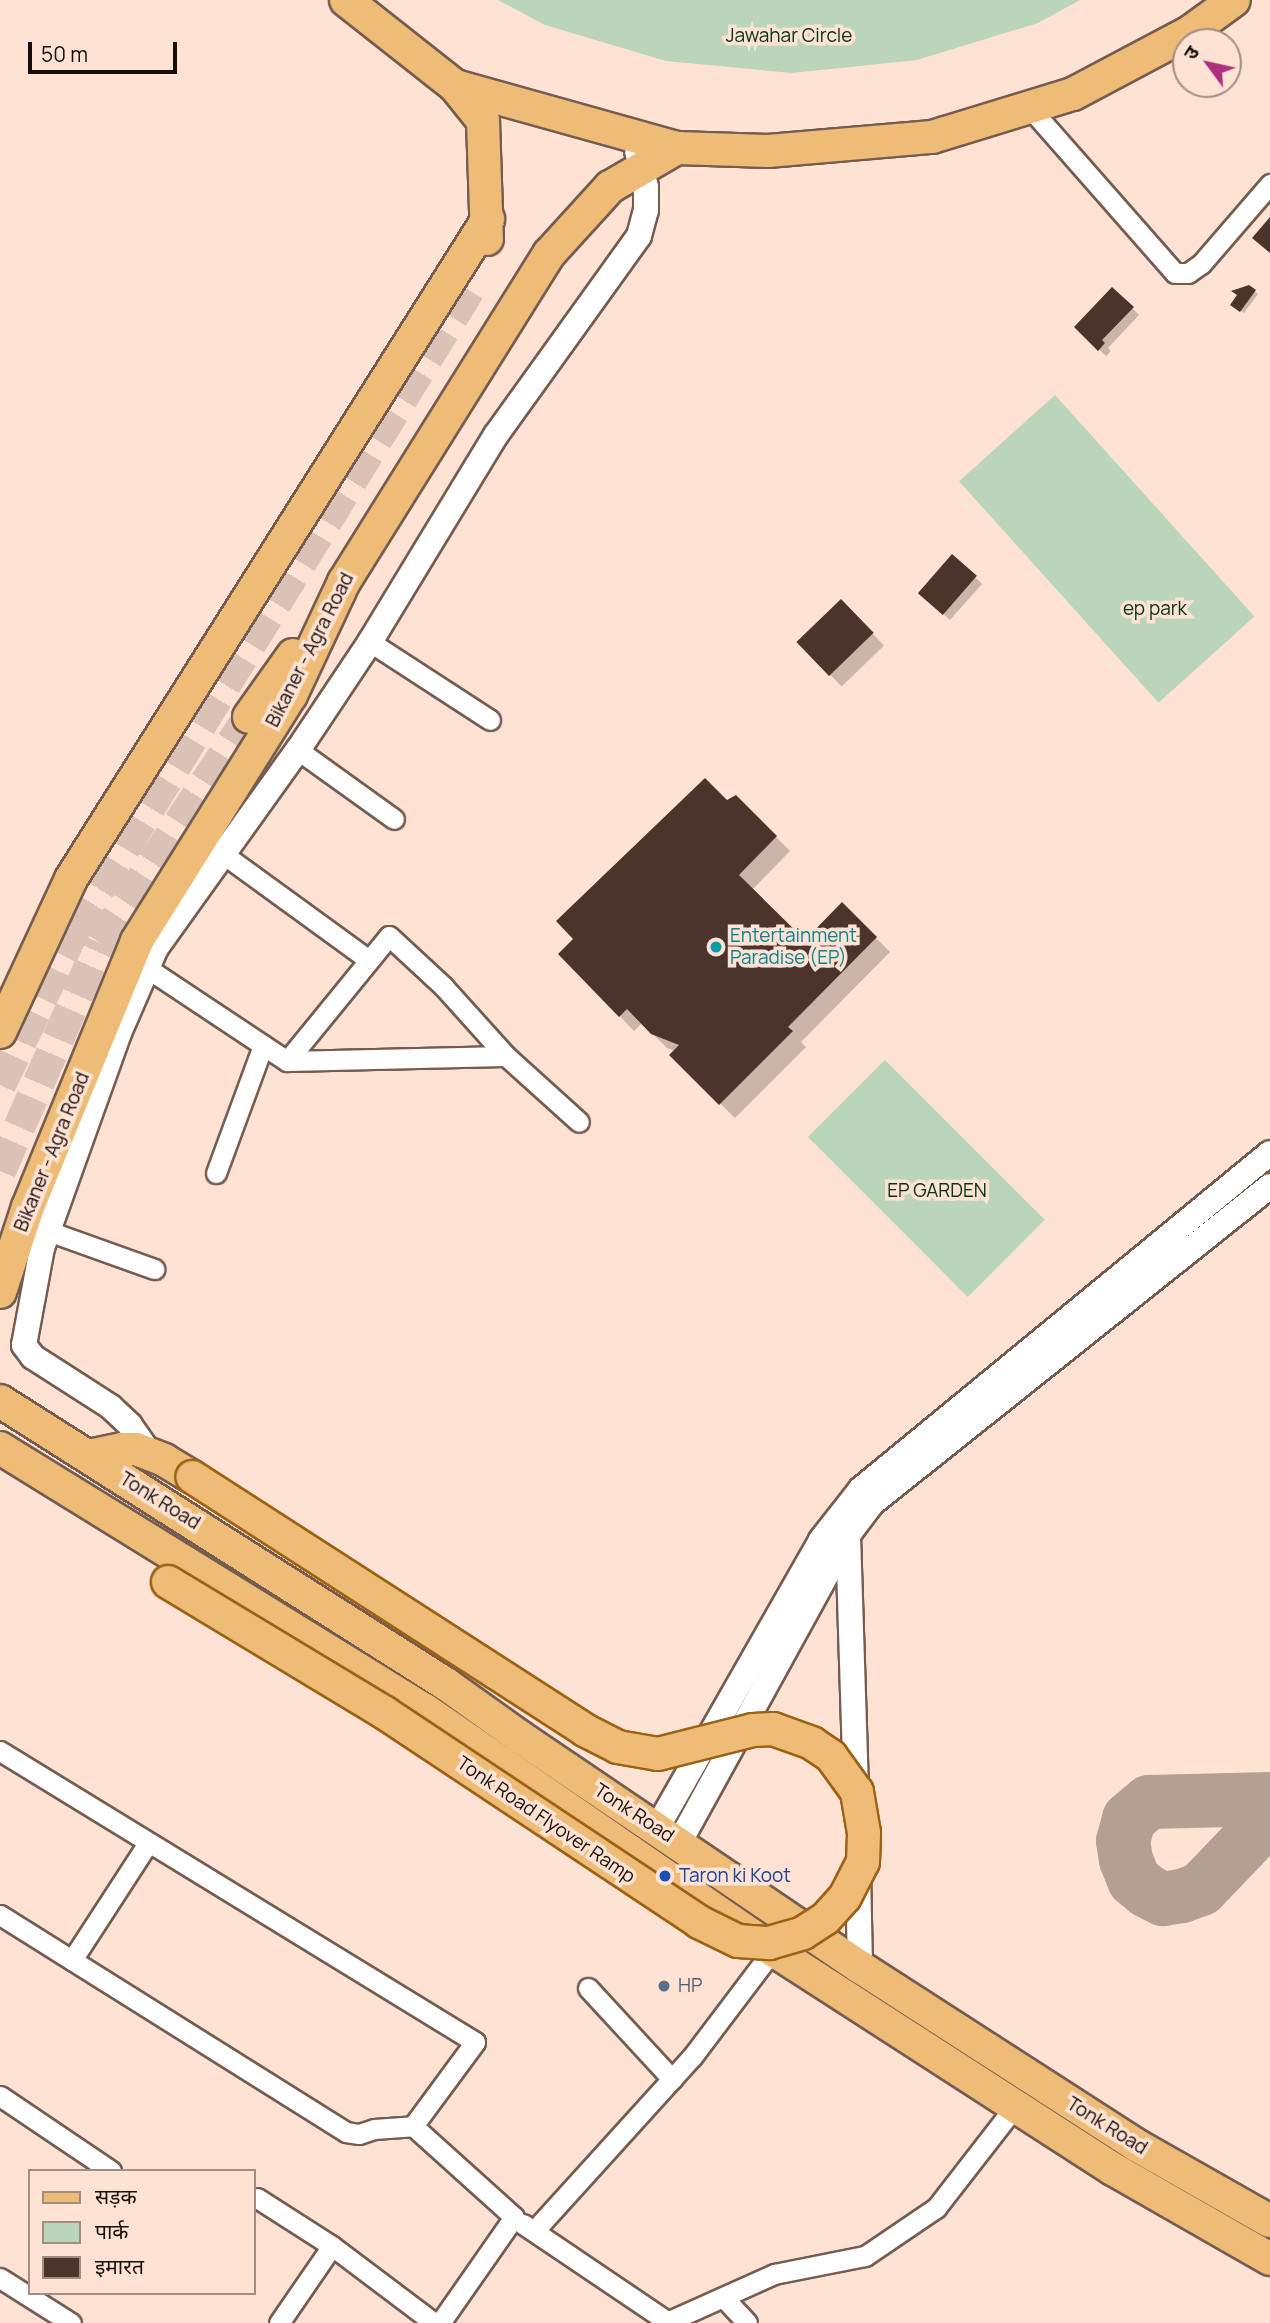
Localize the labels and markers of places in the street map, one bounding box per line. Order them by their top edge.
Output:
place label: Entertainment Paradise (EP) [730,925,857,969]
marker: Entertainment Paradise (EP) [708,939,724,955]
place label: Taron ki Koot [679,1865,791,1887]
marker: Taron ki Koot [657,1868,673,1884]
place label: HP [678,1975,702,1997]
marker: HP [656,1978,672,1994]

